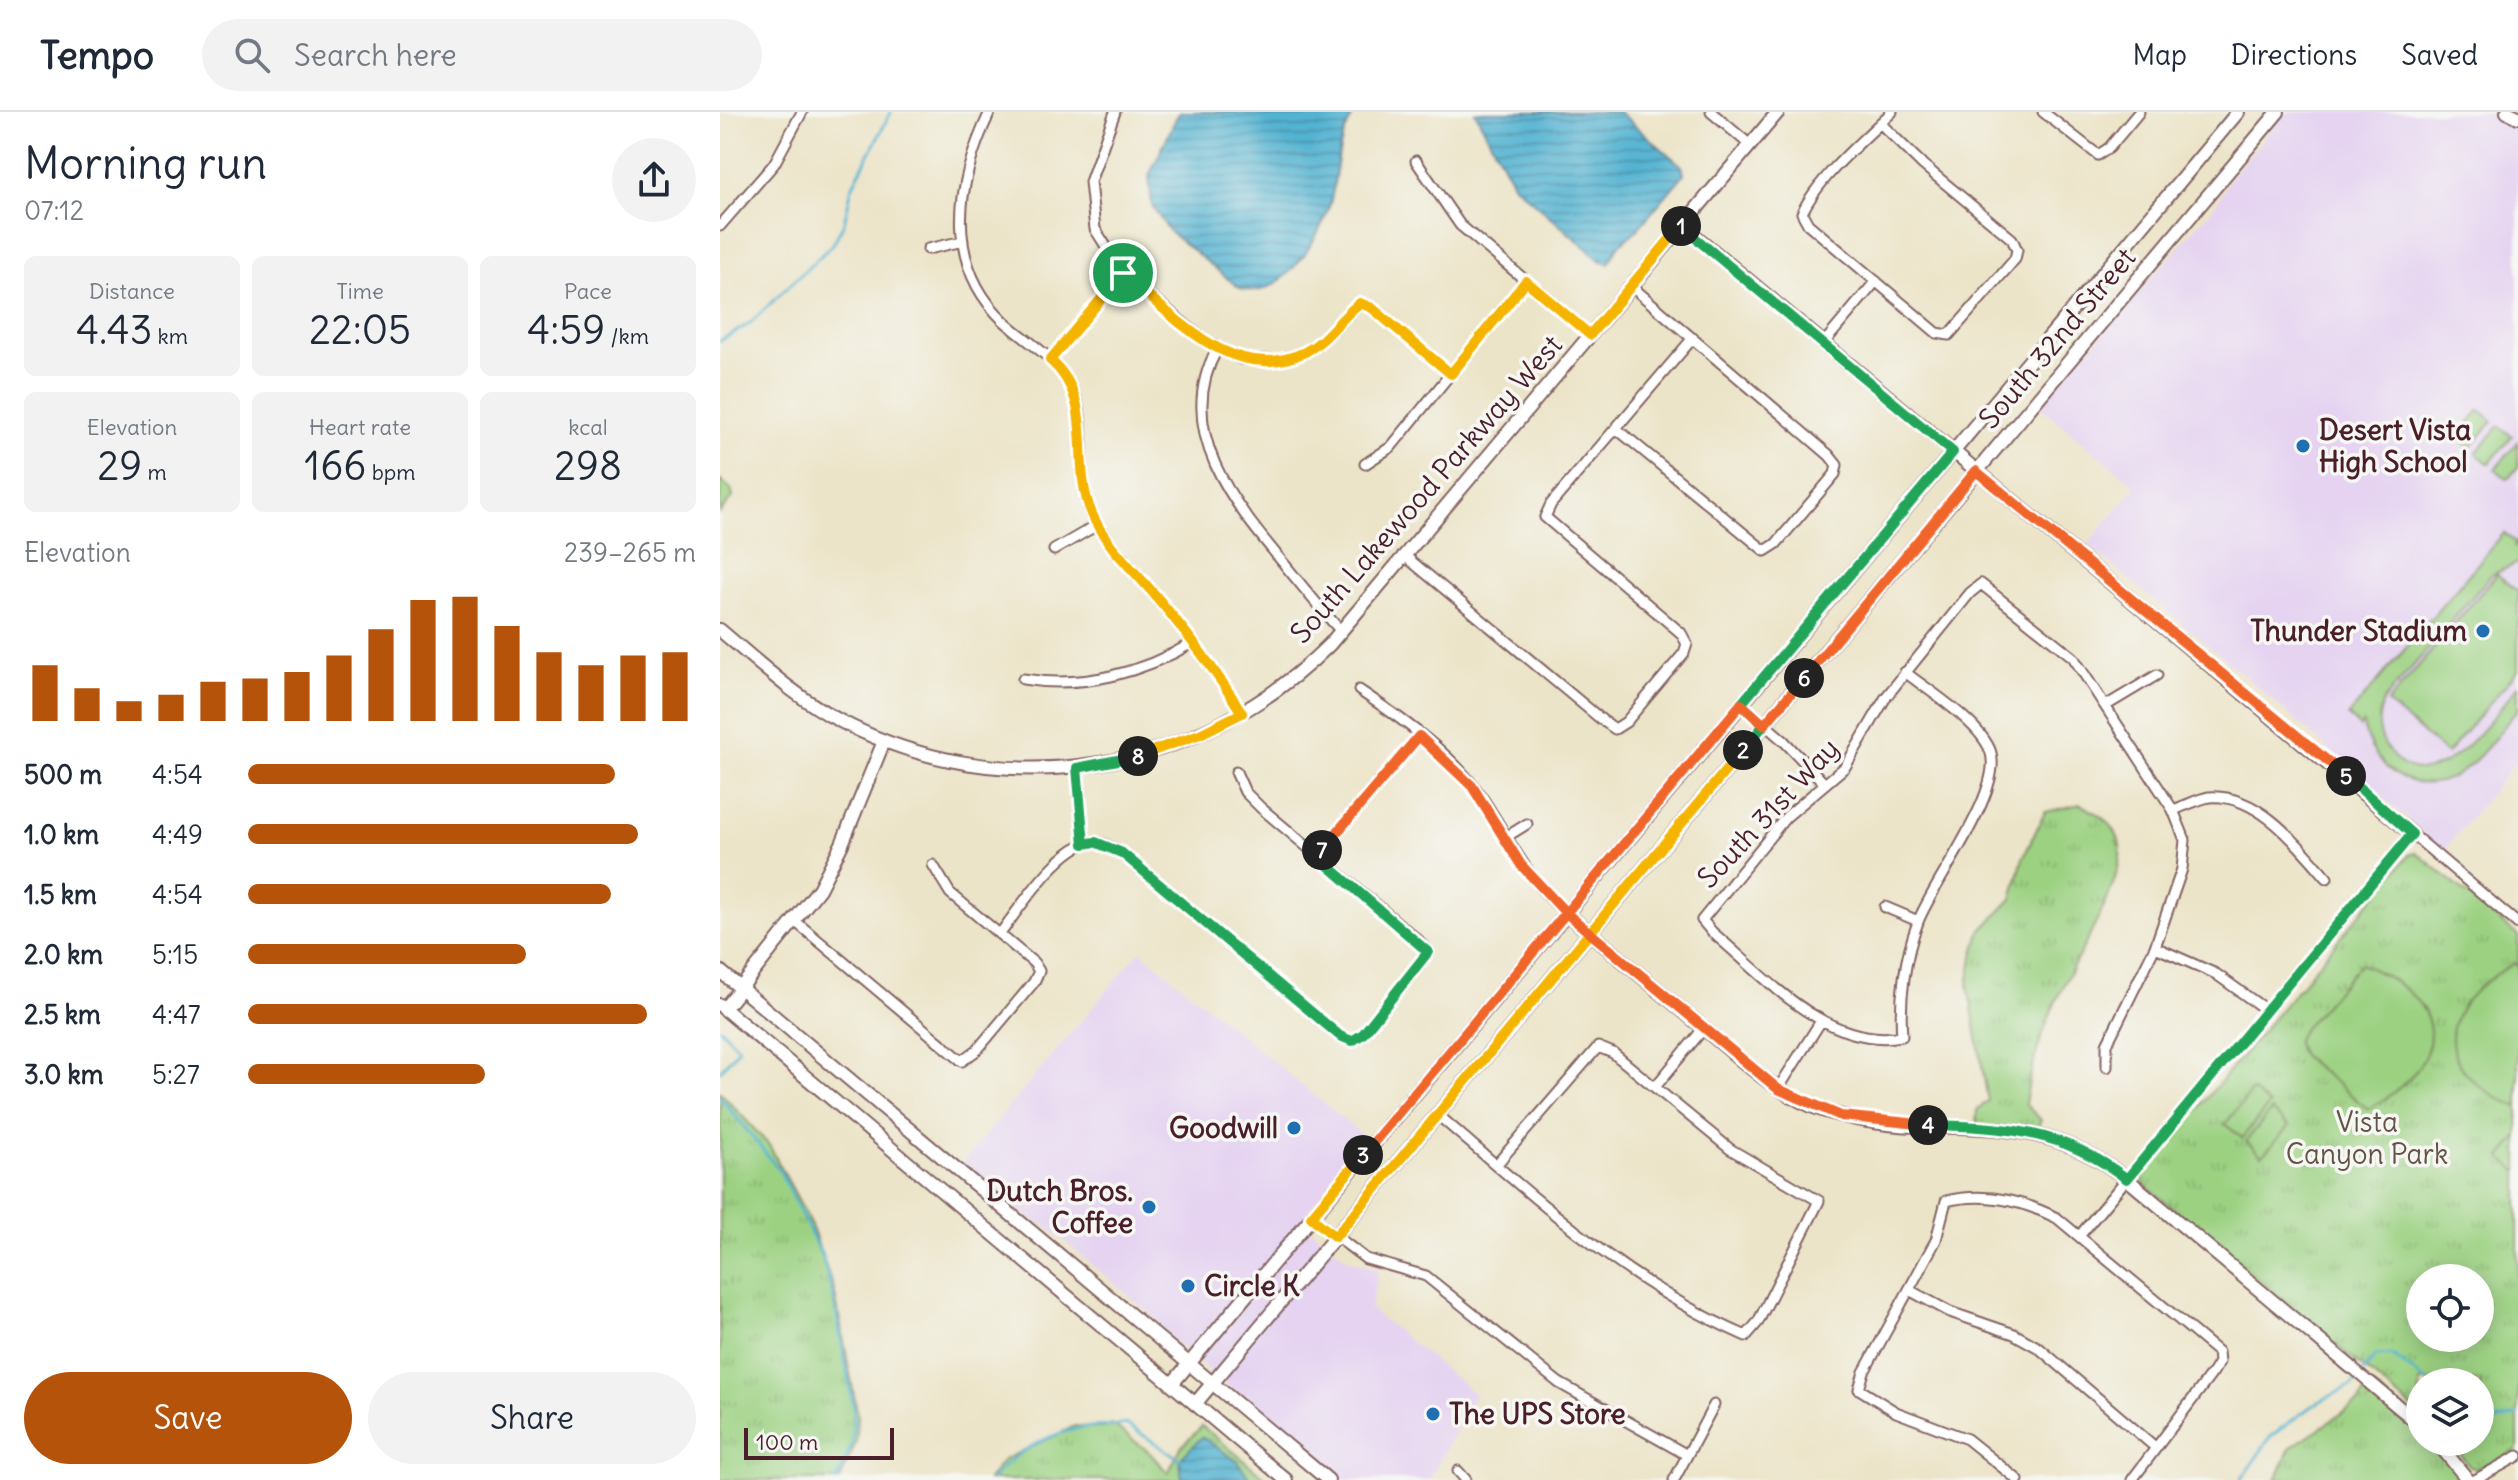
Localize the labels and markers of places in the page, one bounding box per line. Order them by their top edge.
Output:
pin: 1 [1661,206,1701,246]
pin [1089,239,1157,307]
place label: Desert Vista High School [2319,412,2471,480]
marker: Desert Vista High School [2294,437,2312,455]
place label: Thunder Stadium [2250,613,2467,649]
marker: Thunder Stadium [2474,622,2492,640]
pin: 6 [1784,658,1824,698]
pin: 2 [1723,730,1763,770]
pin: 8 [1118,736,1158,776]
pin: 5 [2326,756,2366,796]
pin: 7 [1302,830,1342,870]
pin: 4 [1908,1105,1948,1145]
place label: Goodwill [1169,1110,1278,1146]
marker: Goodwill [1285,1119,1303,1137]
pin: 3 [1343,1135,1383,1175]
place label: Dutch Bros. Coffee [987,1173,1133,1241]
marker: Dutch Bros. Coffee [1140,1198,1158,1216]
place label: Circle K [1204,1268,1300,1304]
marker: Circle K [1179,1277,1197,1295]
place label: The UPS Store [1449,1396,1626,1432]
marker: The UPS Store [1424,1405,1442,1423]

